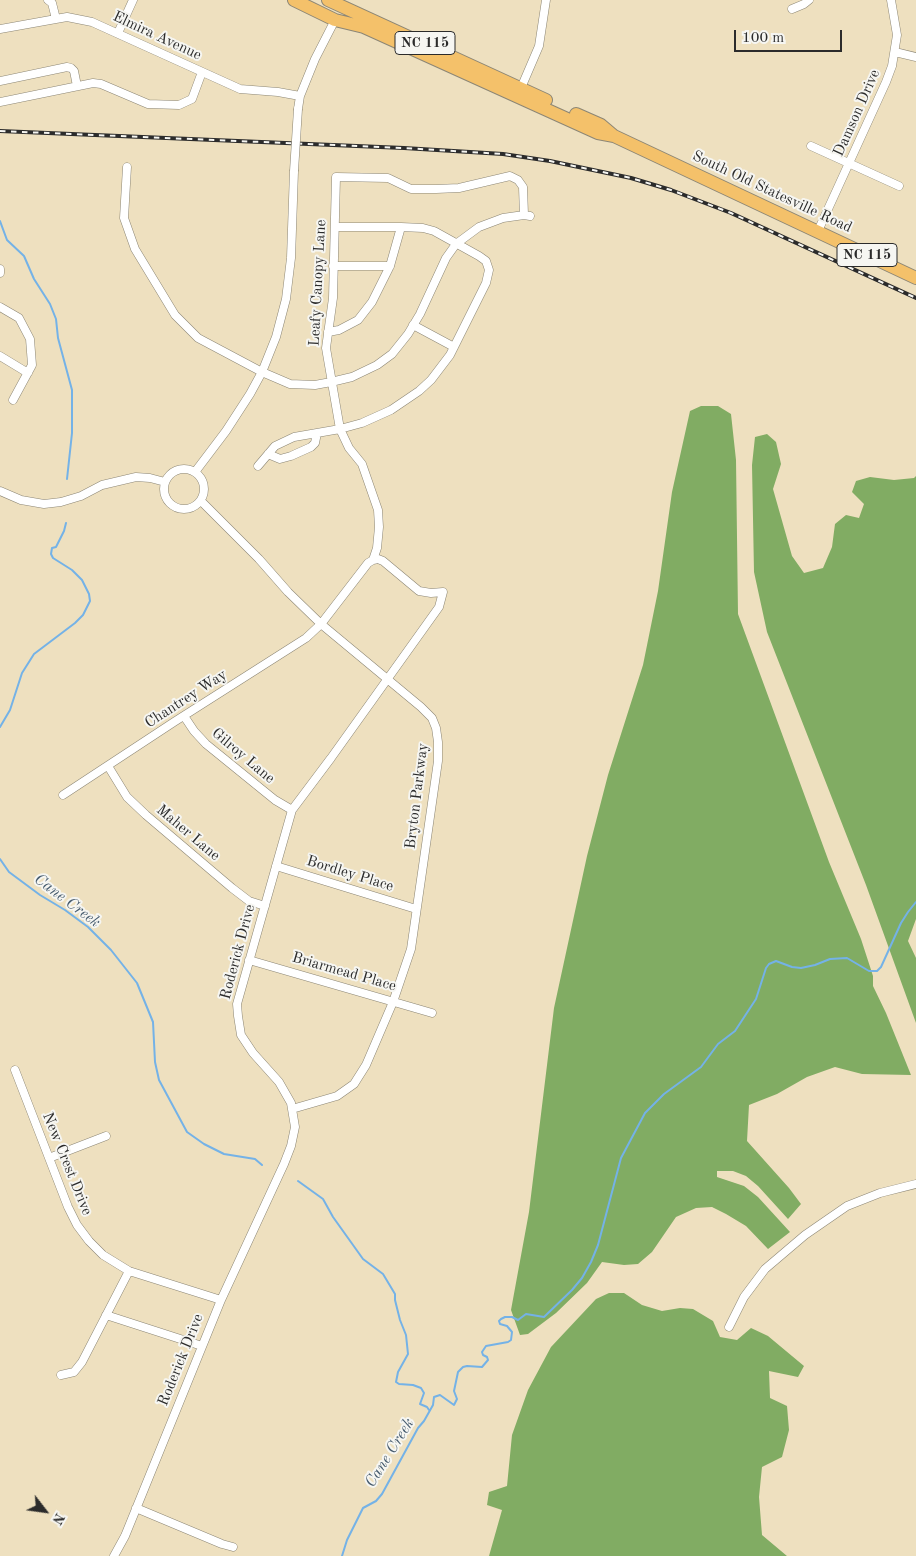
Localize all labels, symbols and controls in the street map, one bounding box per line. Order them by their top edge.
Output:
street label: Elmira Avenue [110,8,204,64]
scale bar [736,20,844,52]
text: 100 m [742,31,784,46]
road number: NC 115 [395,32,455,54]
street label: Damson Drive [830,67,884,159]
street label: South Old Statesville Road [689,147,855,237]
street label: Leafy Canopy Lane [306,219,330,347]
road number: NC 115 [837,244,897,266]
street label: Chantrey Way [142,666,230,732]
street label: Gilroy Lane [208,724,278,788]
street label: Bryton Parkway [402,742,432,850]
street label: Maher Lane [152,801,224,865]
street label: Bordley Place [304,852,396,896]
water label: Cane Creek [30,870,104,932]
street label: Roderick Drive [217,902,259,1002]
street label: Briarmead Place [290,949,398,995]
street label: New Crest Drive [38,1110,96,1218]
street label: Roderick Drive [154,1311,208,1409]
water label: Cane Creek [361,1415,419,1491]
north arrow [20,1486,70,1536]
text: N [49,1510,67,1527]

